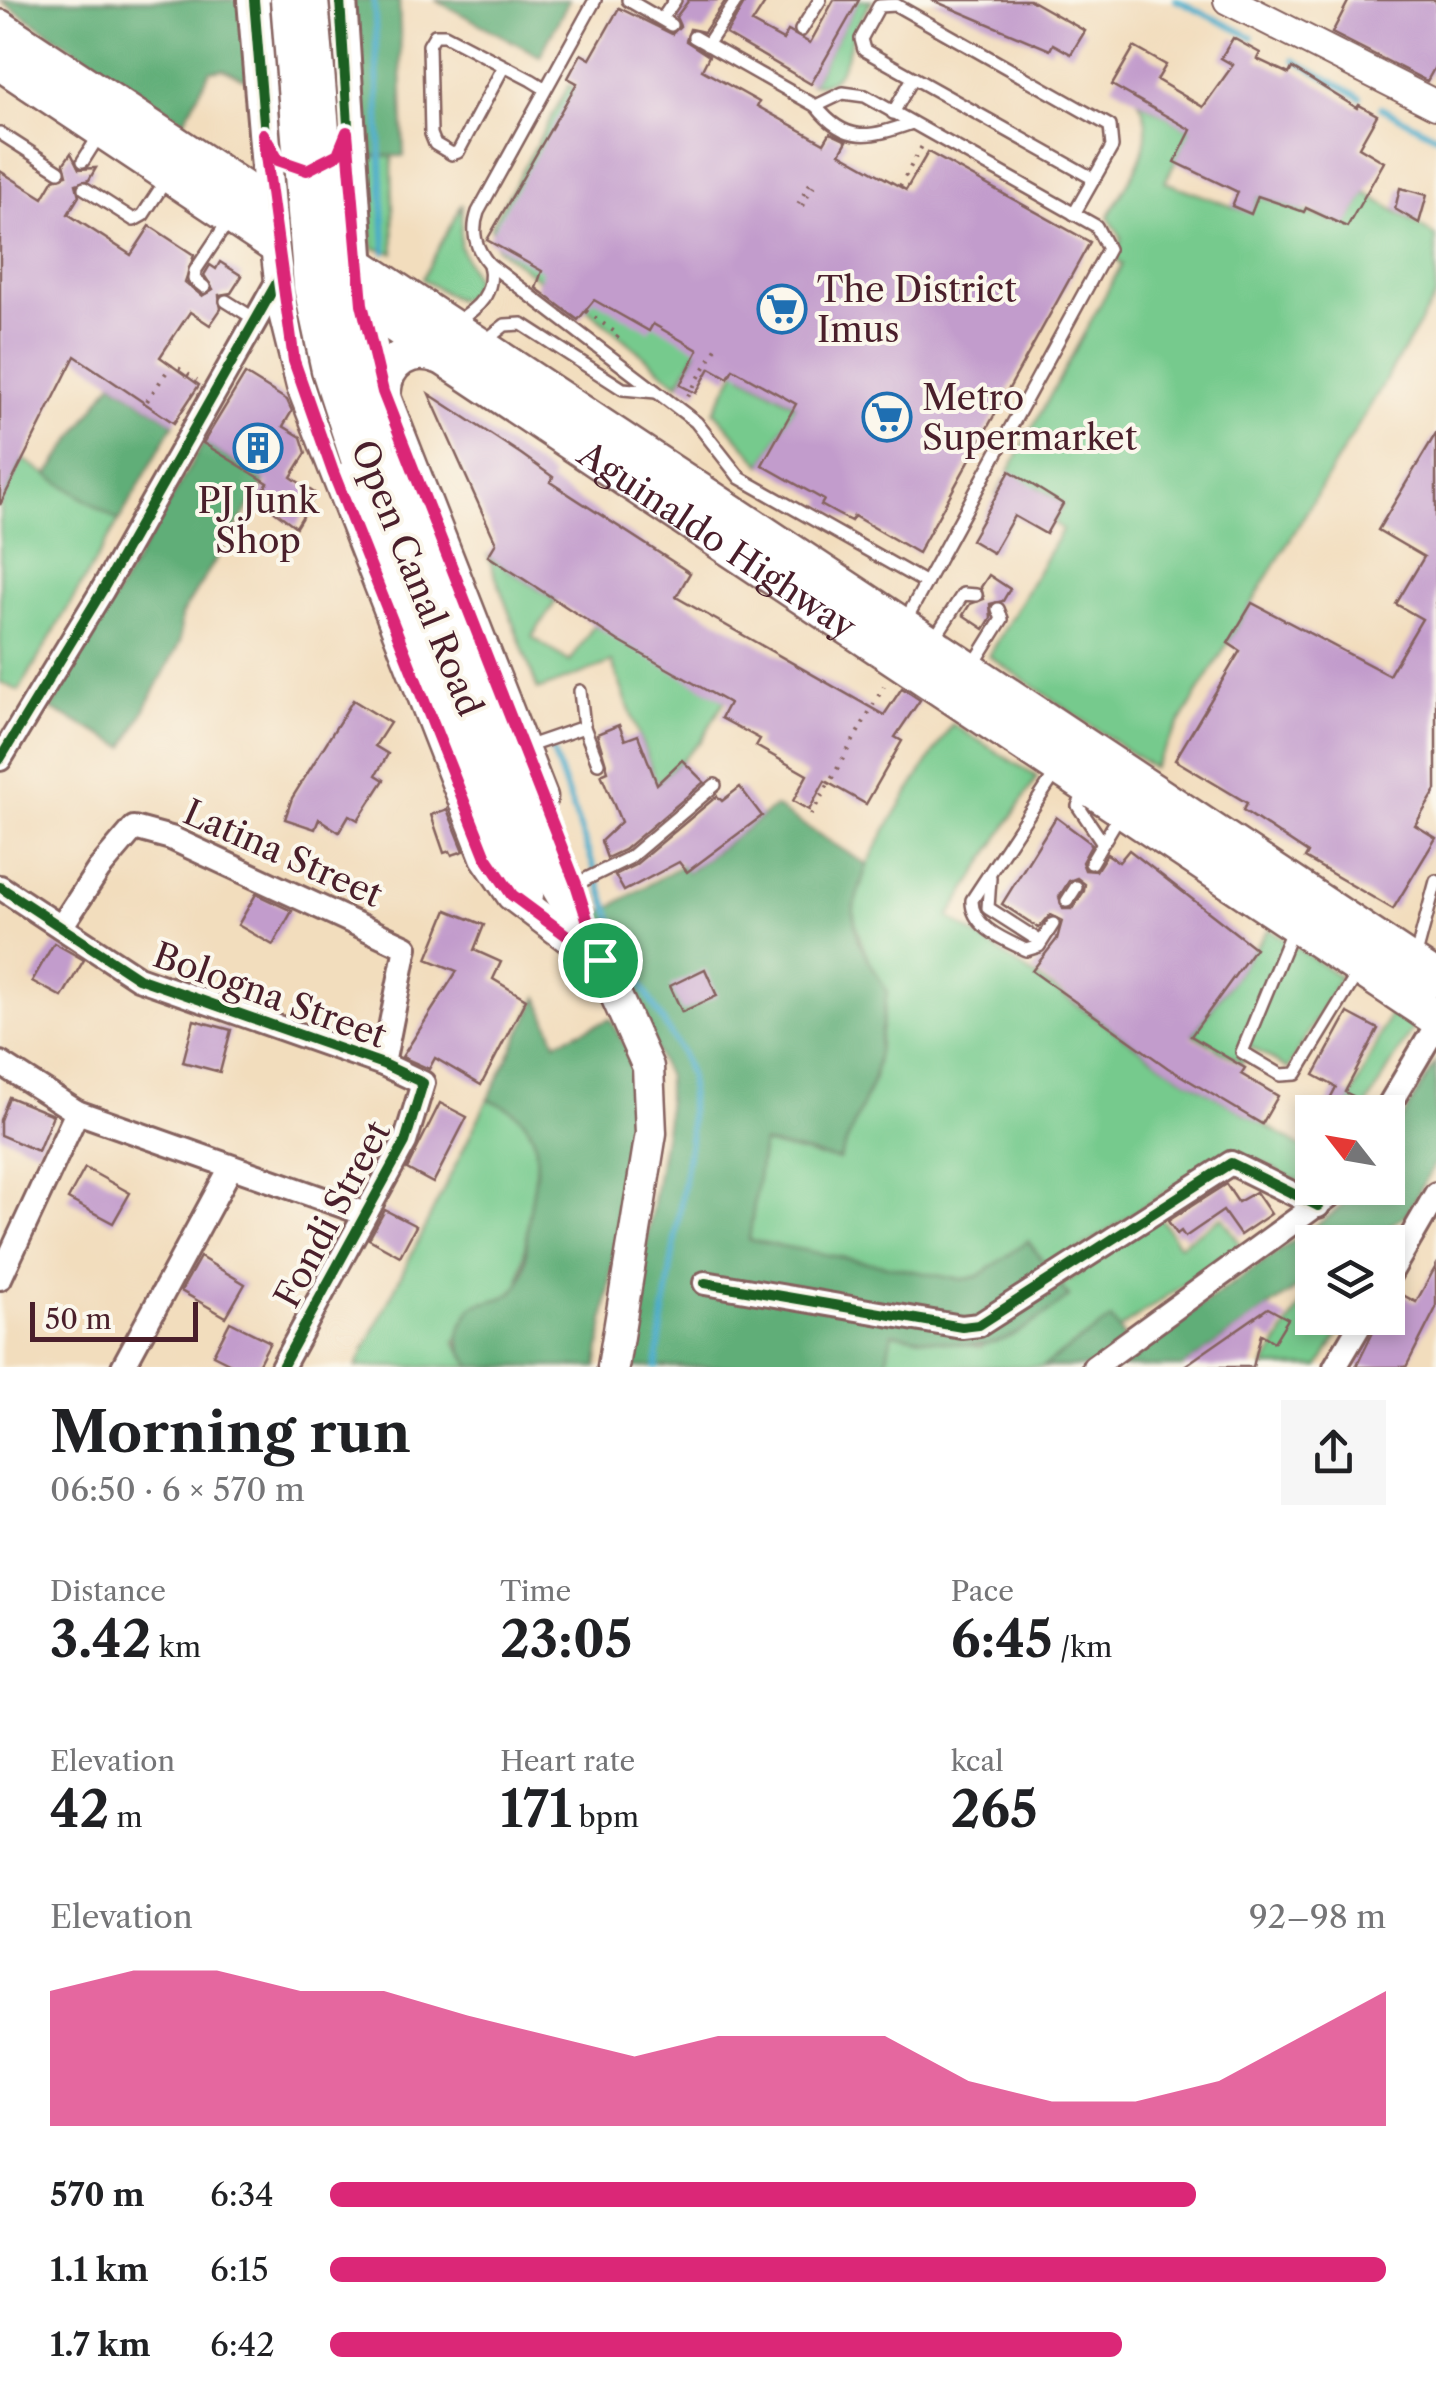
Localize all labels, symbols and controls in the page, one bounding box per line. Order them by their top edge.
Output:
place label: The District Imus [817,268,1017,351]
supermarket icon: The District Imus [756,283,808,335]
place label: Metro Supermarket [922,376,1138,459]
supermarket icon: Metro Supermarket [861,391,913,443]
building icon: PJ Junk Shop [232,422,284,474]
street label: Aguinaldo Highway [570,431,865,648]
street label: Open Canal Road [342,434,492,722]
place label: PJ Junk Shop [198,479,320,562]
street label: Latina Street [177,790,390,916]
pin [558,918,643,1003]
street label: Bologna Street [148,933,393,1057]
icon: arrive [573,933,628,988]
north arrow [1295,1095,1405,1205]
map controls [1295,1095,1405,1335]
street label: Fondi Street [265,1113,399,1315]
button: layers [1295,1225,1405,1335]
scale bar [30,1297,198,1342]
text: 50 m [45,1302,112,1336]
text: Morning run [50,1399,411,1466]
button: share [1281,1400,1386,1505]
text: 06:50 · 6 × 570 m [50,1470,305,1509]
text: Distance [50,1574,166,1608]
text: Time [500,1574,571,1608]
text: Pace [951,1574,1014,1608]
text: 3.42 [50,1608,151,1670]
text: 23:05 [500,1608,632,1670]
text: 6:45 [951,1608,1053,1670]
text: km [151,1630,201,1664]
text: /km [1053,1630,1112,1664]
text: Elevation [50,1744,175,1778]
text: Heart rate [500,1744,635,1778]
text: kcal [951,1744,1004,1778]
text: 42 [50,1778,109,1840]
text: 171 [500,1778,571,1840]
text: 265 [951,1778,1038,1840]
text: m [109,1800,143,1834]
text: bpm [571,1800,639,1834]
text: Elevation [50,1897,193,1936]
text: 92–98 m [1249,1897,1386,1936]
text: 570 m [50,2175,145,2214]
text: 6:34 [210,2175,274,2214]
text: 1.1 km [50,2250,149,2289]
text: 6:15 [210,2250,269,2289]
text: 1.7 km [50,2325,151,2364]
text: 6:42 [210,2325,275,2364]

